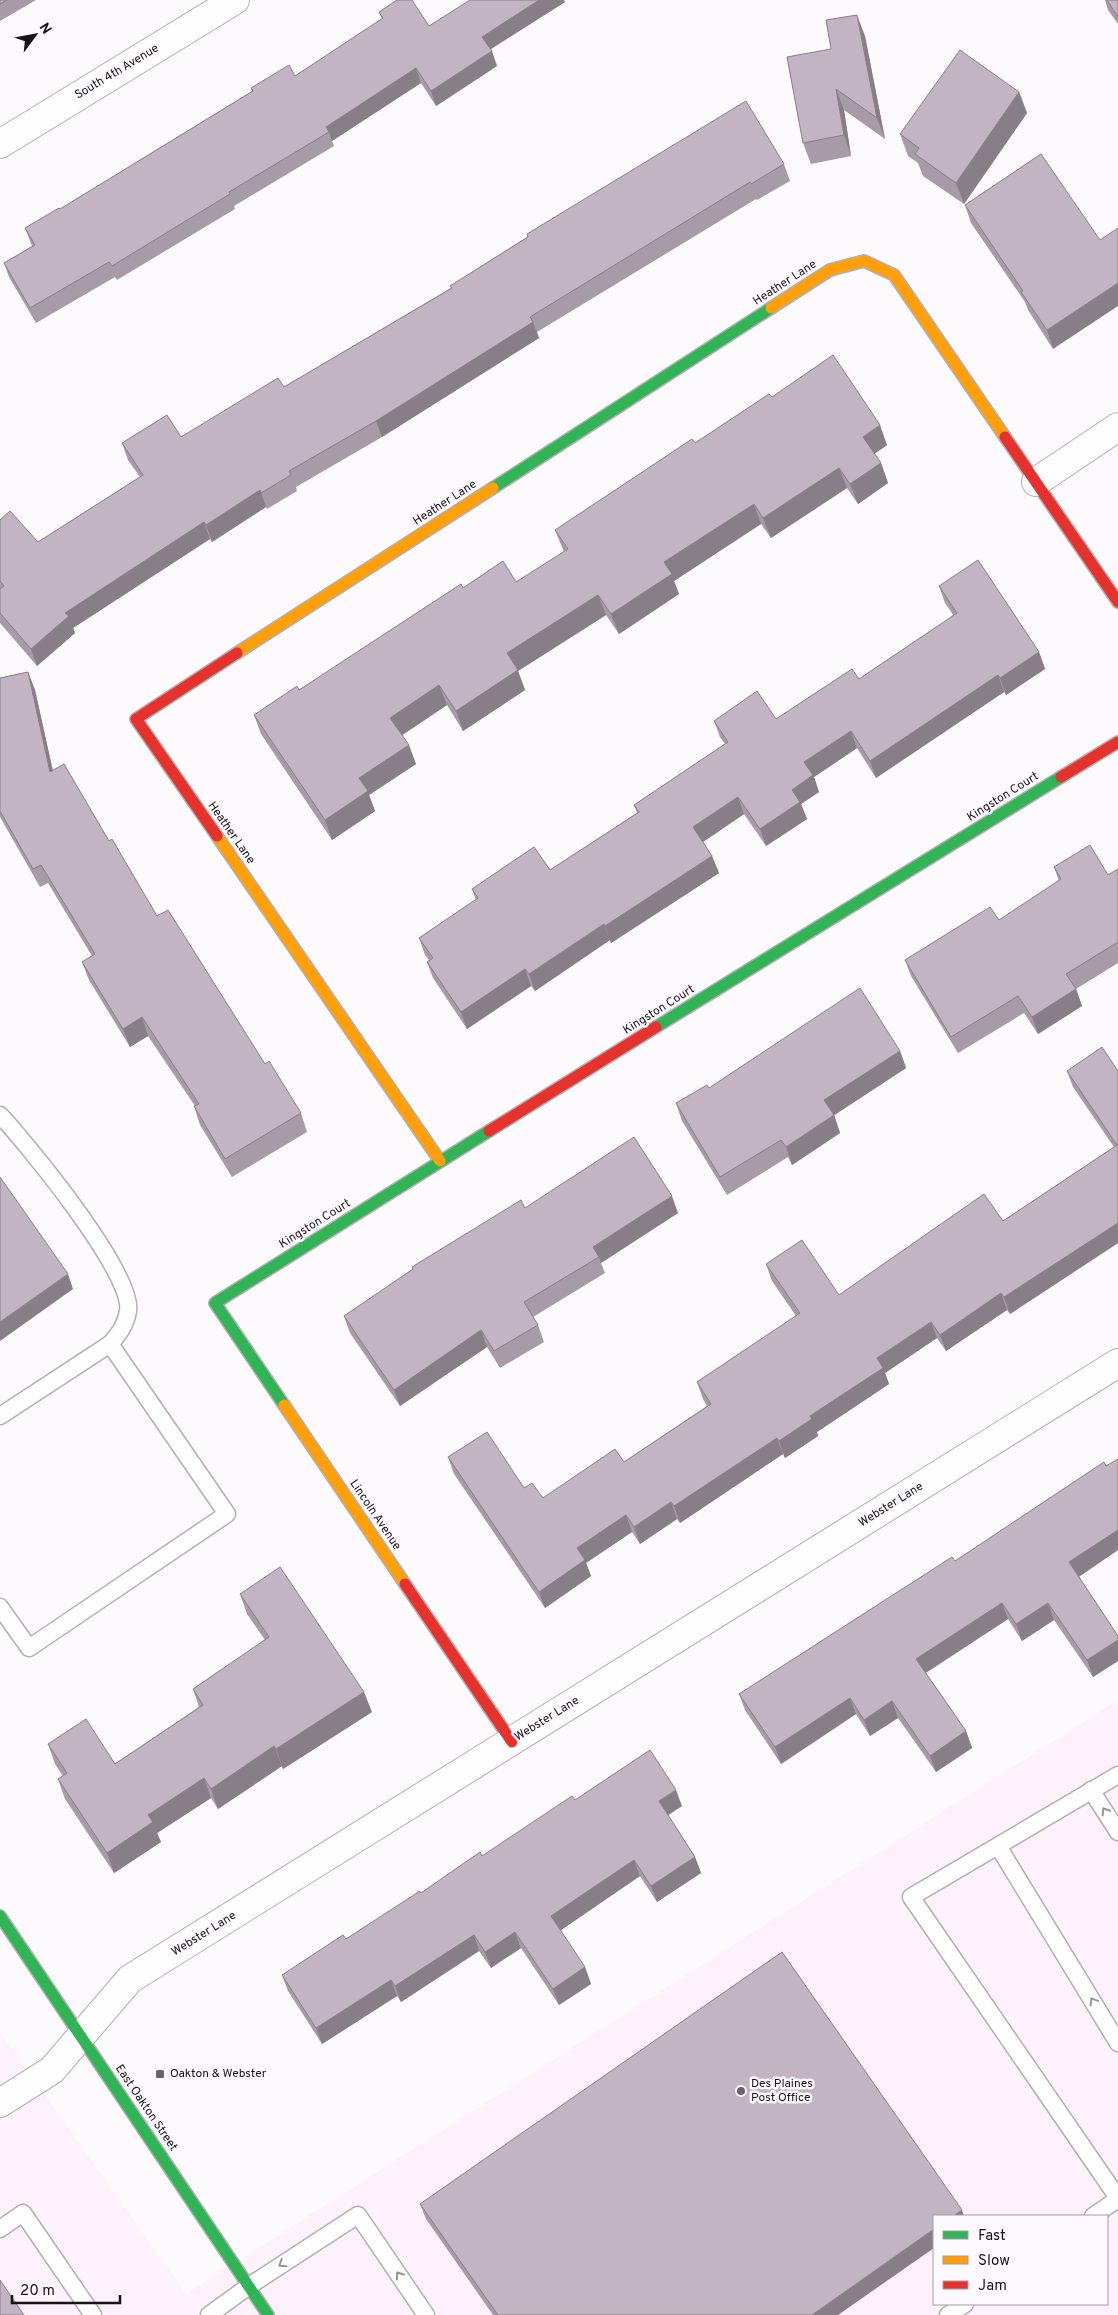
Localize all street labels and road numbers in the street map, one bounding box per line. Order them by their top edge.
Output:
street label: South 4th Avenue [72,41,162,103]
street label: Heather Lane [750,256,820,310]
street label: Heather Lane [410,476,480,530]
street label: Kingston Court [964,769,1042,825]
street label: Heather Lane [204,799,258,867]
street label: Kingston Court [620,982,698,1038]
street label: Kingston Court [276,1196,354,1252]
street label: Lincoln Avenue [345,1477,405,1553]
street label: Webster Lane [856,1479,926,1531]
street label: Webster Lane [512,1693,582,1745]
street label: Webster Lane [169,1908,239,1960]
street label: East Oakton Street [111,2062,181,2154]

